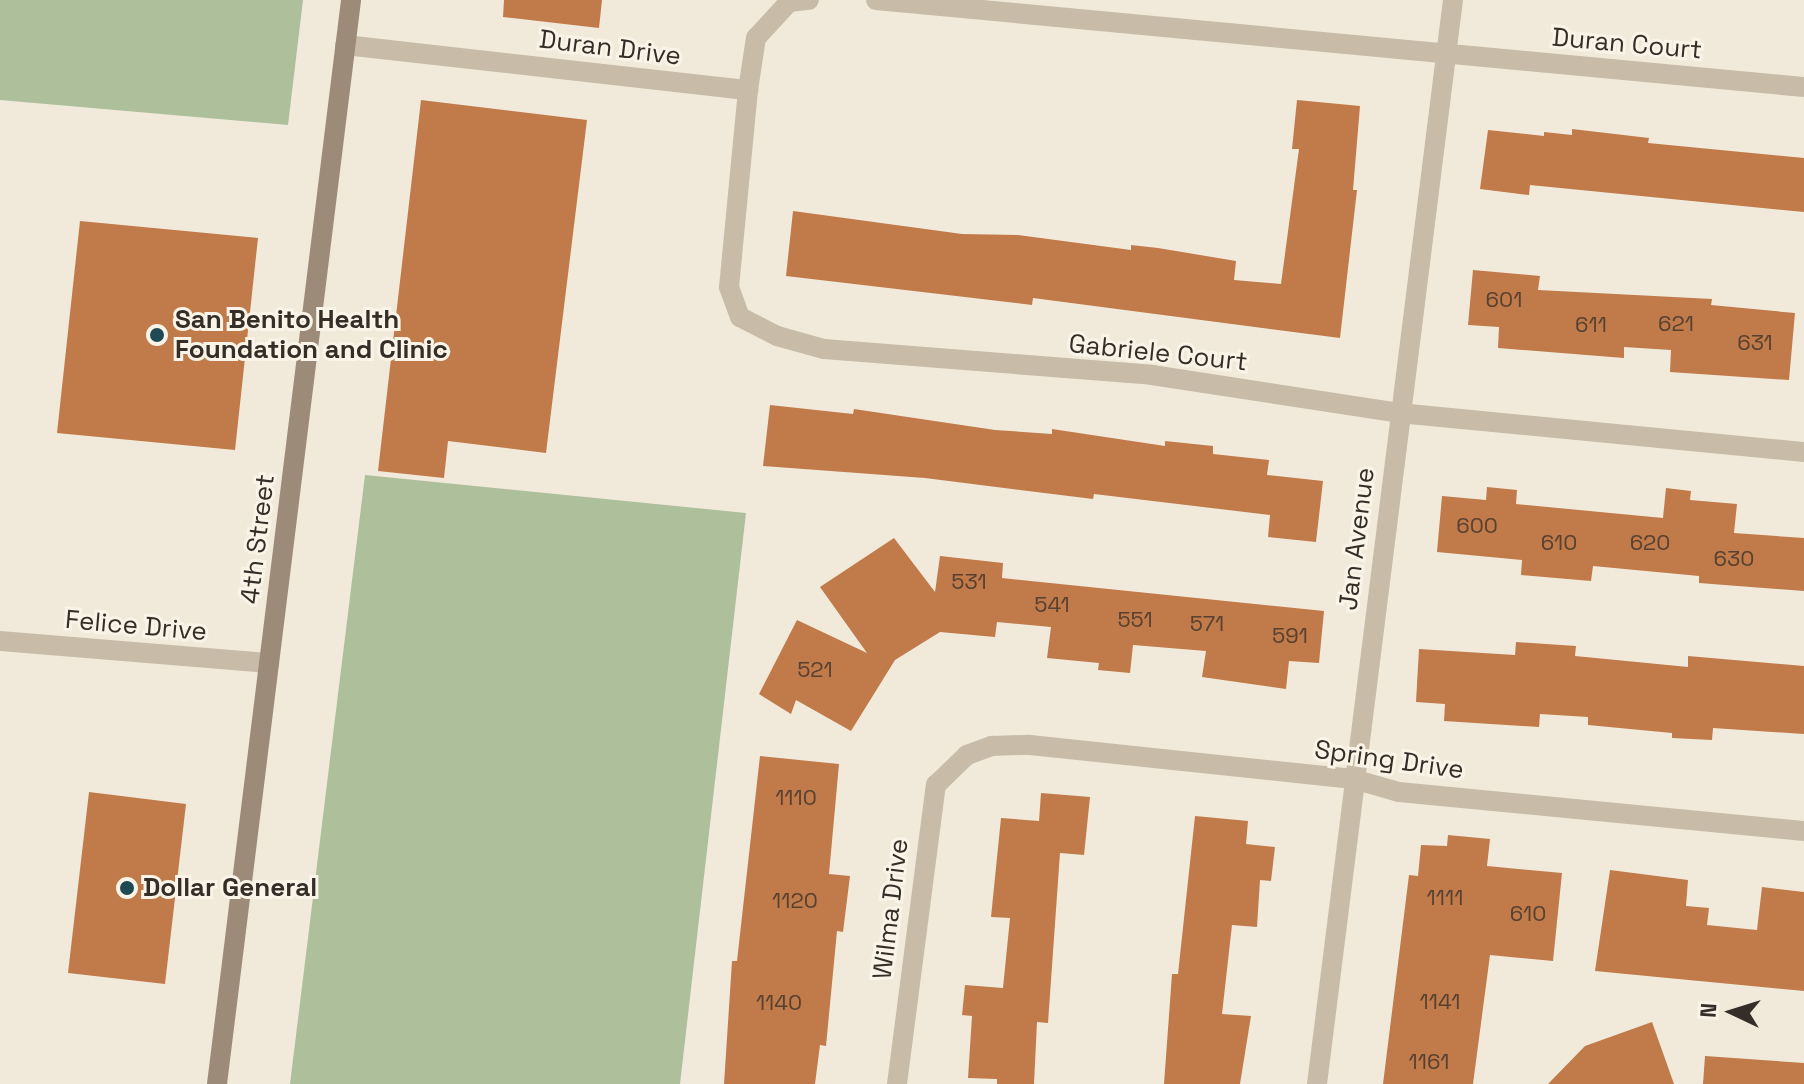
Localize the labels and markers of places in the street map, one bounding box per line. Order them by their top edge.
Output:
place label: San Benito Health Foundation and Clinic [175,304,448,366]
marker: San Benito Health Foundation and Clinic [146,324,168,346]
place label: Dollar General [143,872,317,904]
marker: Dollar General [118,879,136,897]

